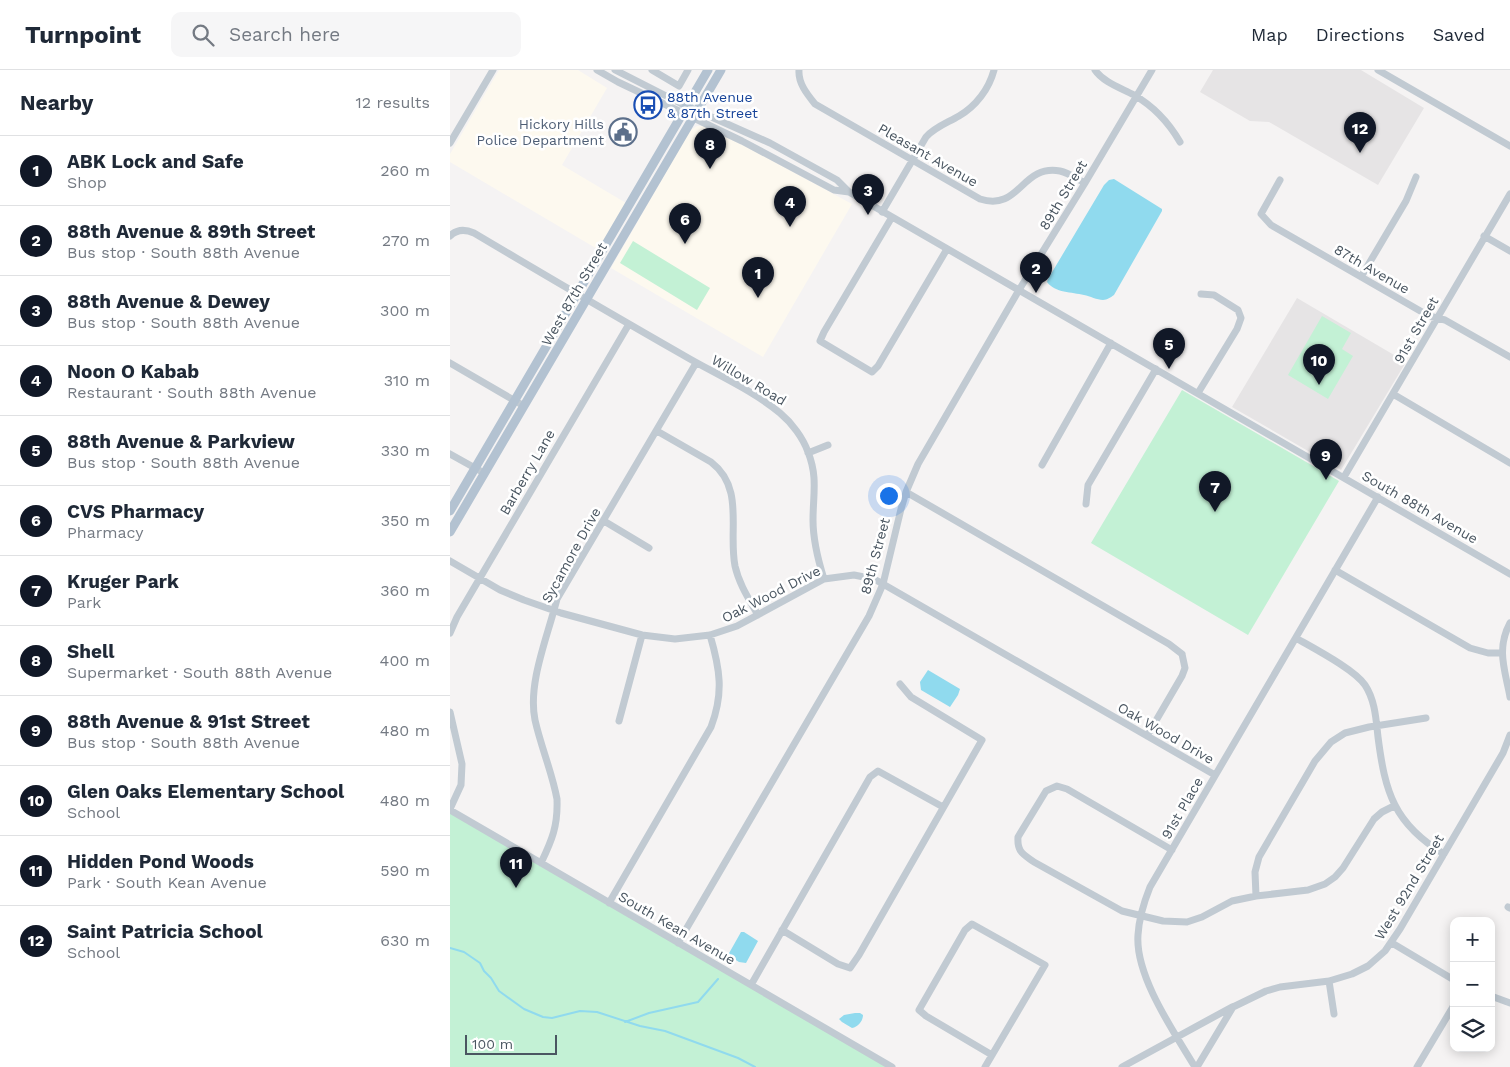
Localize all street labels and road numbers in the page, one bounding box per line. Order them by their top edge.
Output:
street label: Pleasant Avenue [875,120,981,190]
street label: 89th Street [1036,157,1090,233]
street label: West 87th Street [538,239,610,348]
street label: 87th Avenue [1332,241,1412,297]
street label: 91st Street [1391,294,1442,366]
street label: Willow Road [709,351,789,409]
street label: Barberry Lane [496,427,558,517]
street label: South 88th Avenue [1359,467,1481,547]
street label: Sycamore Drive [538,505,604,605]
street label: 89th Street [857,516,893,596]
street label: Oak Wood Drive [719,562,823,626]
street label: Oak Wood Drive [1115,699,1217,767]
street label: 91st Place [1158,774,1206,842]
street label: West 92nd Street [1371,831,1447,943]
street label: South Kean Avenue [616,888,738,968]

